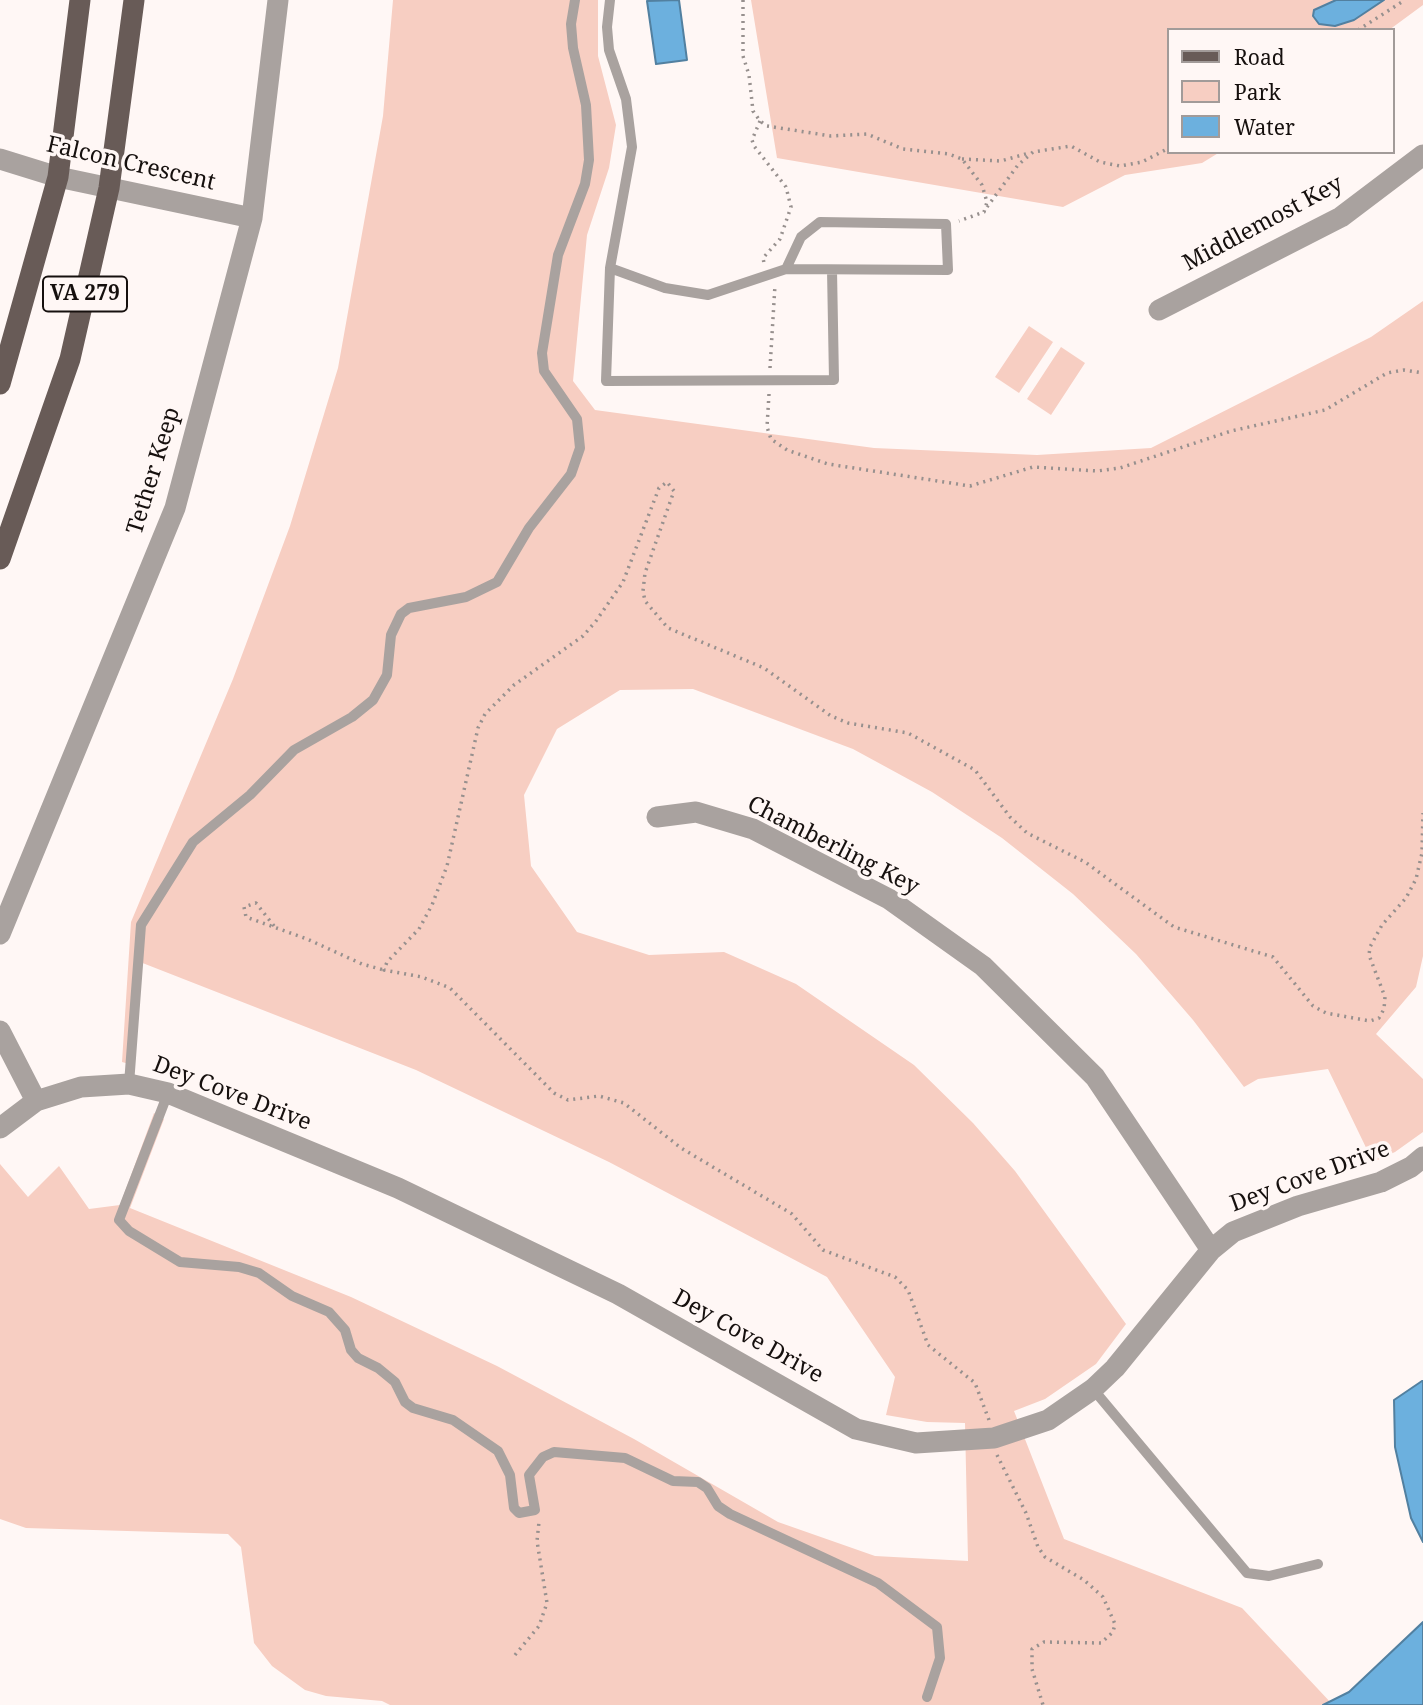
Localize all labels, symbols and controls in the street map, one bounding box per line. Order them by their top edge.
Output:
legend [1168,28,1395,154]
text: Road [1234,43,1285,71]
text: Park [1234,78,1281,106]
text: Water [1234,113,1295,141]
street label: Falcon Crescent [44,131,218,197]
street label: Middlemost Key [1178,170,1348,278]
road number: VA 279 [43,276,127,312]
street label: Tether Keep [122,404,186,538]
street label: Chamberling Key [742,791,924,901]
street label: Dey Cove Drive [149,1051,315,1137]
street label: Dey Cove Drive [1227,1135,1393,1219]
street label: Dey Cove Drive [668,1284,828,1390]

